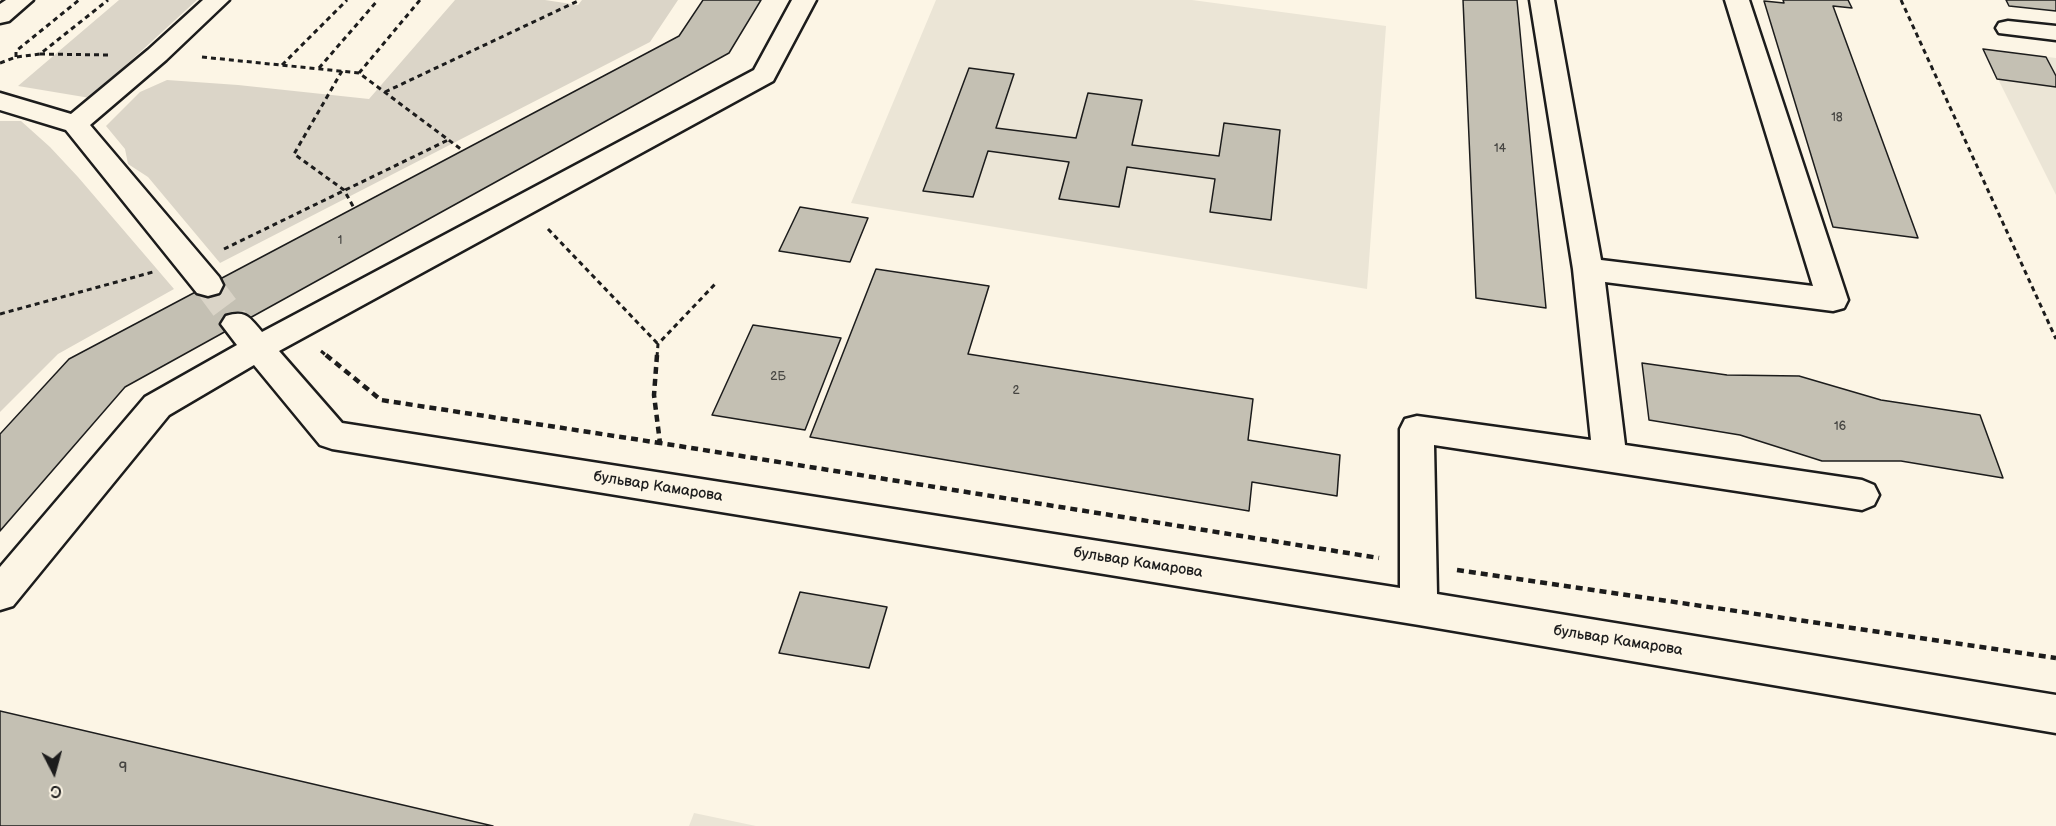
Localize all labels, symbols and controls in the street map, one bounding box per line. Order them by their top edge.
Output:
house number: 18 [1831,111,1843,125]
house number: 14 [1494,142,1506,156]
house number: 1 [338,234,342,248]
house number: 2Б [770,370,786,384]
house number: 2 [1012,384,1020,398]
house number: 16 [1834,420,1846,434]
street label: бульвар Камарова [592,468,724,506]
street label: бульвар Камарова [1072,544,1204,582]
street label: бульвар Камарова [1552,622,1684,660]
north arrow [24,742,84,802]
house number: 9 [119,759,127,777]
text: С [49,780,62,800]

